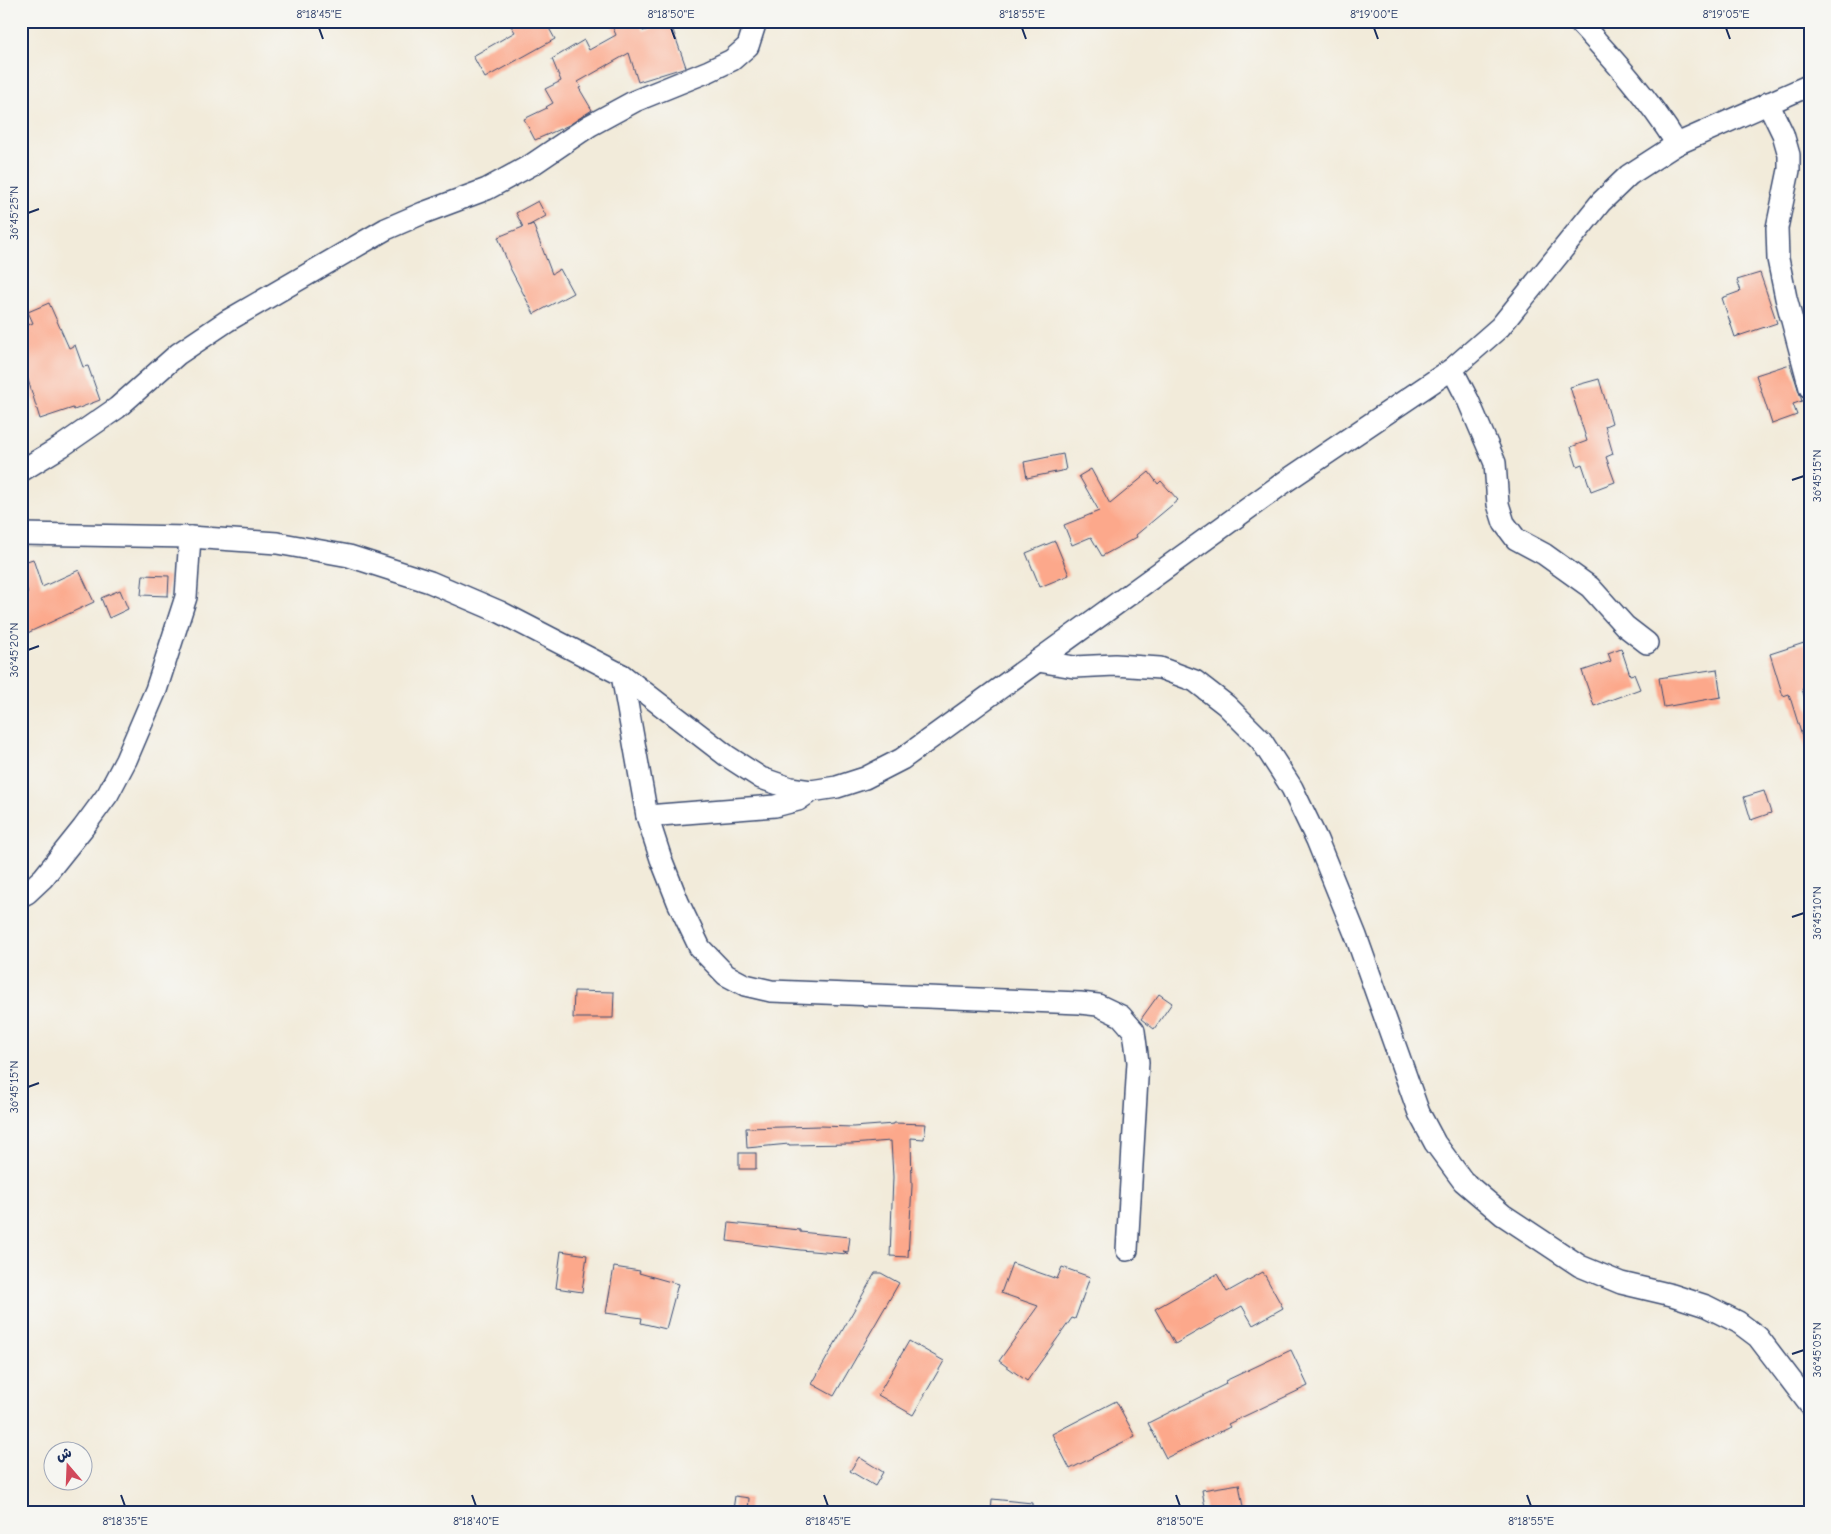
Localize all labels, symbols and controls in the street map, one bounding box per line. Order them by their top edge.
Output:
text: 8°18'45"E [296,7,342,21]
text: 8°18'50"E [648,7,694,21]
text: 8°18'55"E [999,7,1045,21]
text: 8°19'00"E [1350,7,1398,21]
text: 8°19'05"E [1703,7,1749,21]
text: 36°45'25"N [7,186,21,240]
text: 36°45'15"N [1810,450,1824,502]
text: 36°45'20"N [7,623,21,677]
text: 36°45'10"N [1810,886,1824,940]
text: 36°45'15"N [7,1061,21,1113]
text: 36°45'05"N [1810,1322,1824,1378]
north arrow [42,1442,92,1492]
text: ش [54,1444,74,1465]
text: 8°18'35"E [102,1514,148,1528]
text: 8°18'40"E [453,1514,499,1528]
text: 8°18'45"E [805,1514,851,1528]
text: 8°18'50"E [1157,1514,1203,1528]
text: 8°18'55"E [1508,1514,1554,1528]

